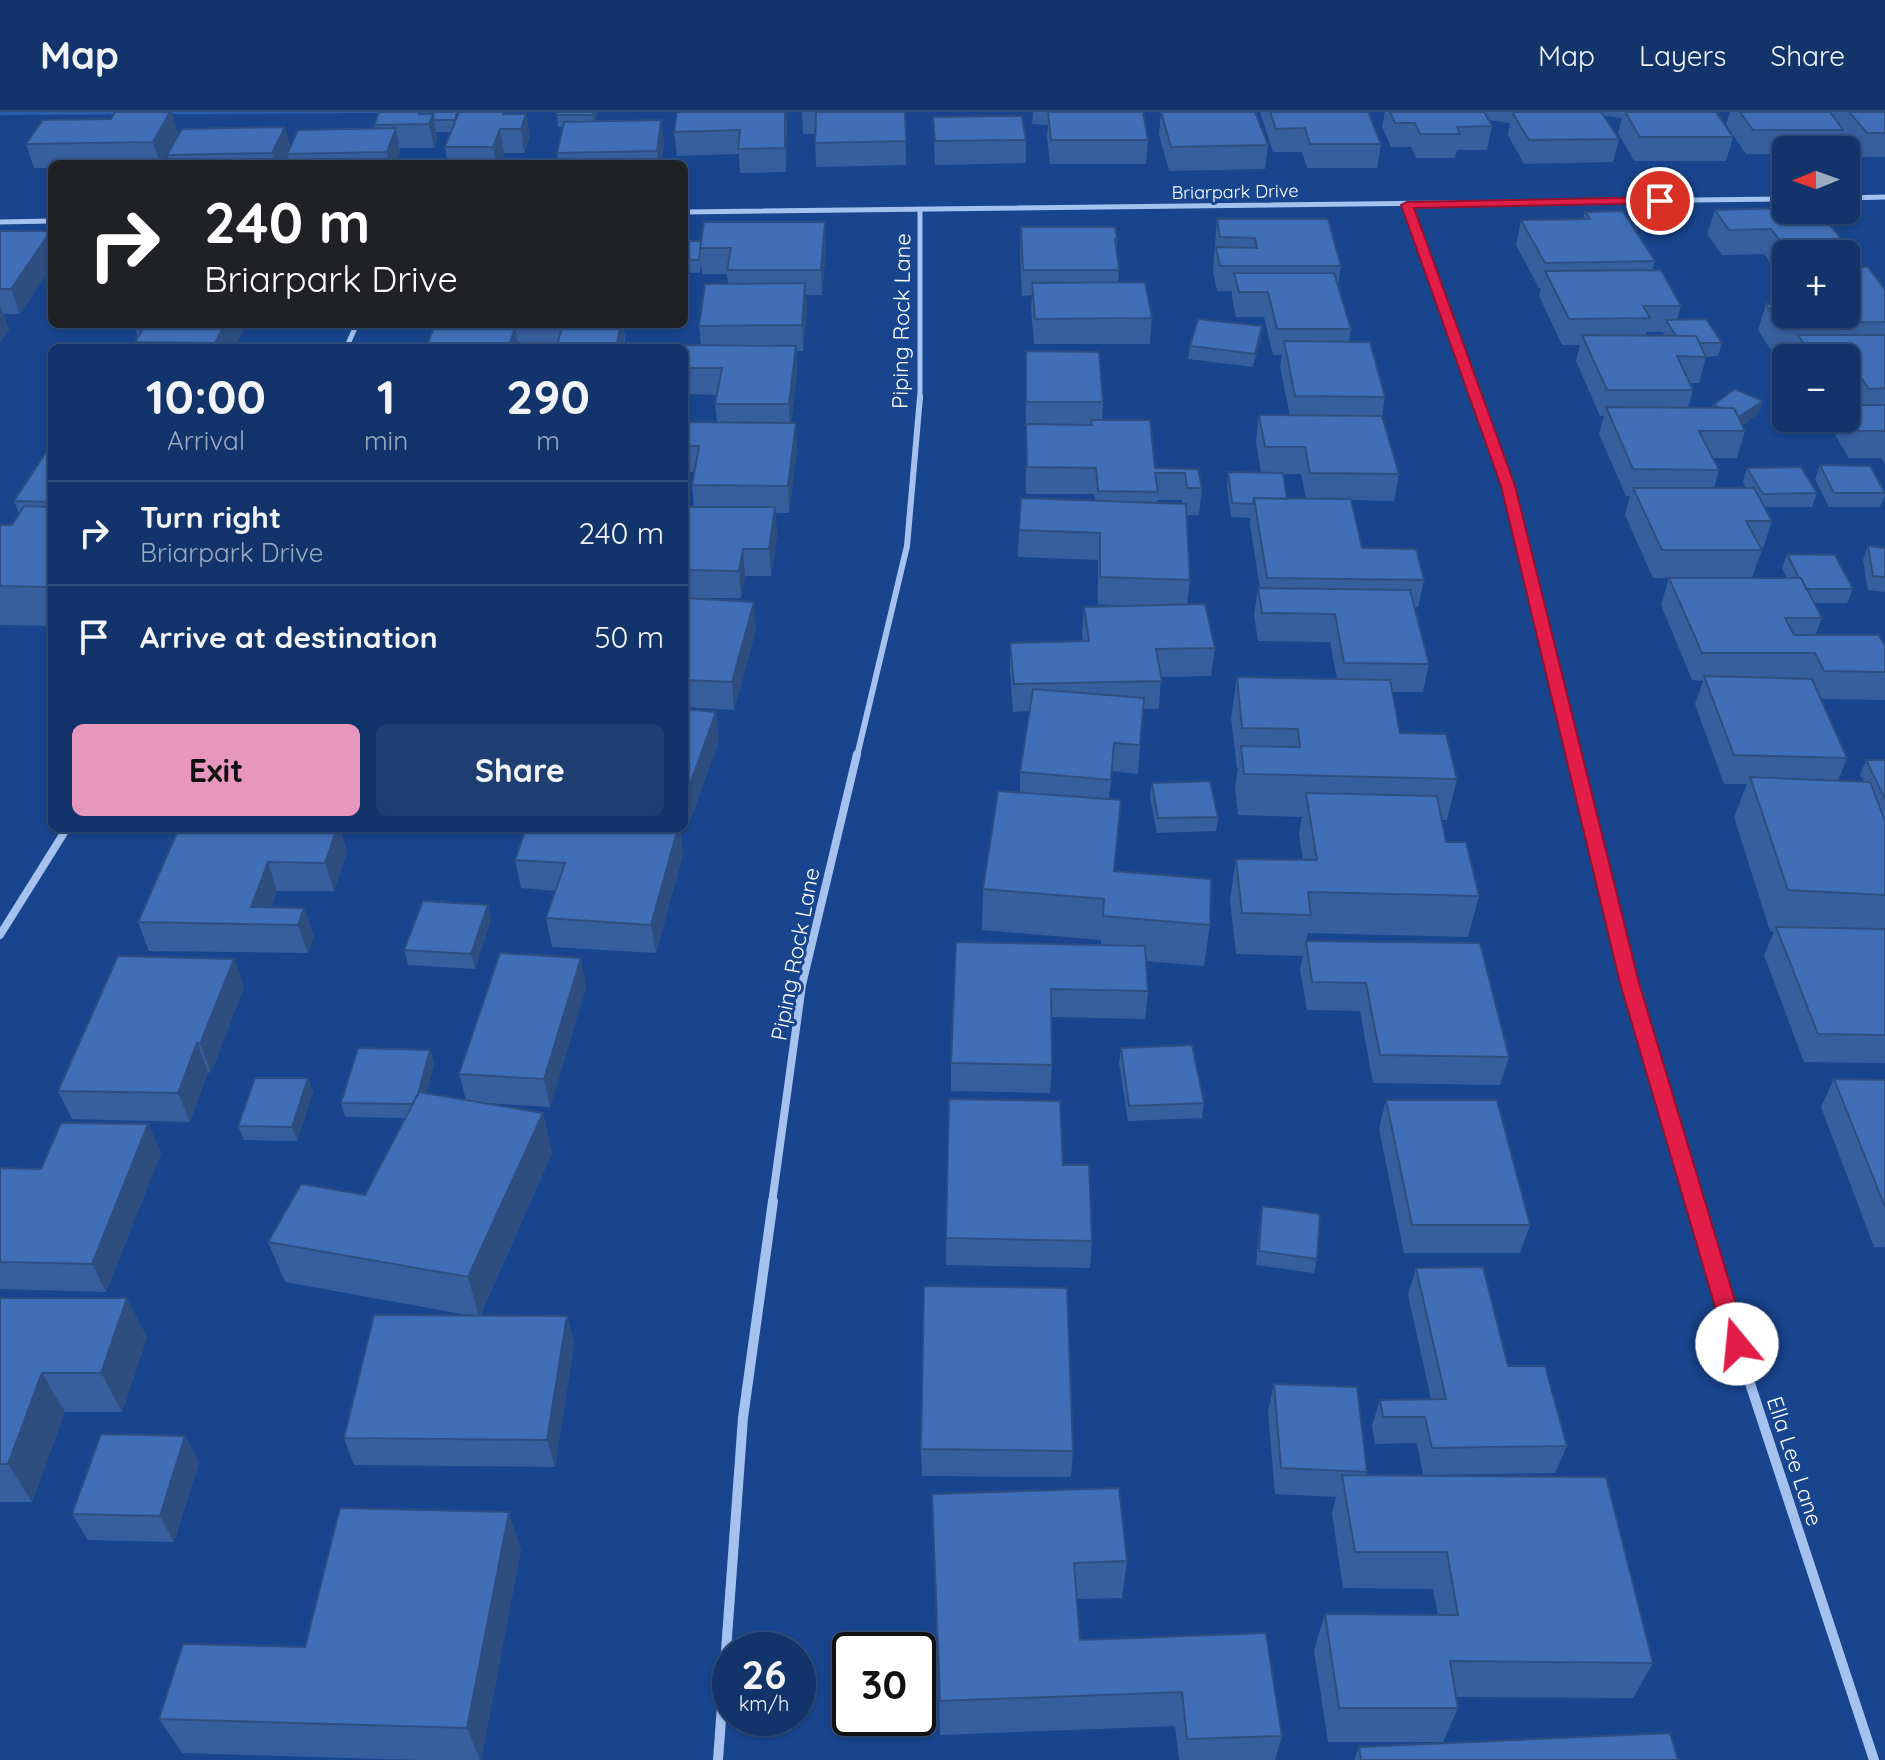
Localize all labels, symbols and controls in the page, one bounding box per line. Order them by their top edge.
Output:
text: Map [40,31,119,79]
text: Map [1538,38,1595,73]
text: Layers [1639,38,1726,73]
text: Share [1770,38,1845,73]
north arrow [1772,136,1860,224]
map controls [1772,136,1860,432]
pin [1626,167,1694,235]
street label: Briarpark Drive [1171,179,1299,204]
icon: arrive [1638,179,1682,223]
text: 240 m [204,187,371,257]
icon: right [72,192,176,296]
street label: Piping Rock Lane [885,233,917,409]
button: + [1772,240,1860,328]
text: Briarpark Drive [204,256,458,301]
button: − [1772,344,1860,432]
text: 10:00 [146,366,266,426]
text: 1 [377,366,395,426]
text: 290 [506,366,590,426]
text: Arrival [167,424,245,457]
text: min [364,424,408,457]
text: m [536,424,560,457]
text: Turn right [140,498,281,536]
icon: right [72,511,116,555]
text: 240 m [579,514,664,552]
text: Briarpark Drive [140,536,323,569]
icon: arrive [72,615,116,659]
text: Arrive at destination [140,618,438,656]
text: 50 m [594,618,664,656]
button: Exit [72,724,360,816]
button: Share [376,724,664,816]
street label: Piping Rock Lane [765,865,825,1043]
position arrow [1695,1302,1779,1386]
street label: Ella Lee Lane [1761,1393,1829,1529]
speed limit sign: 30 [832,1632,936,1736]
text: 26 [742,1649,786,1699]
text: km/h [739,1691,789,1716]

